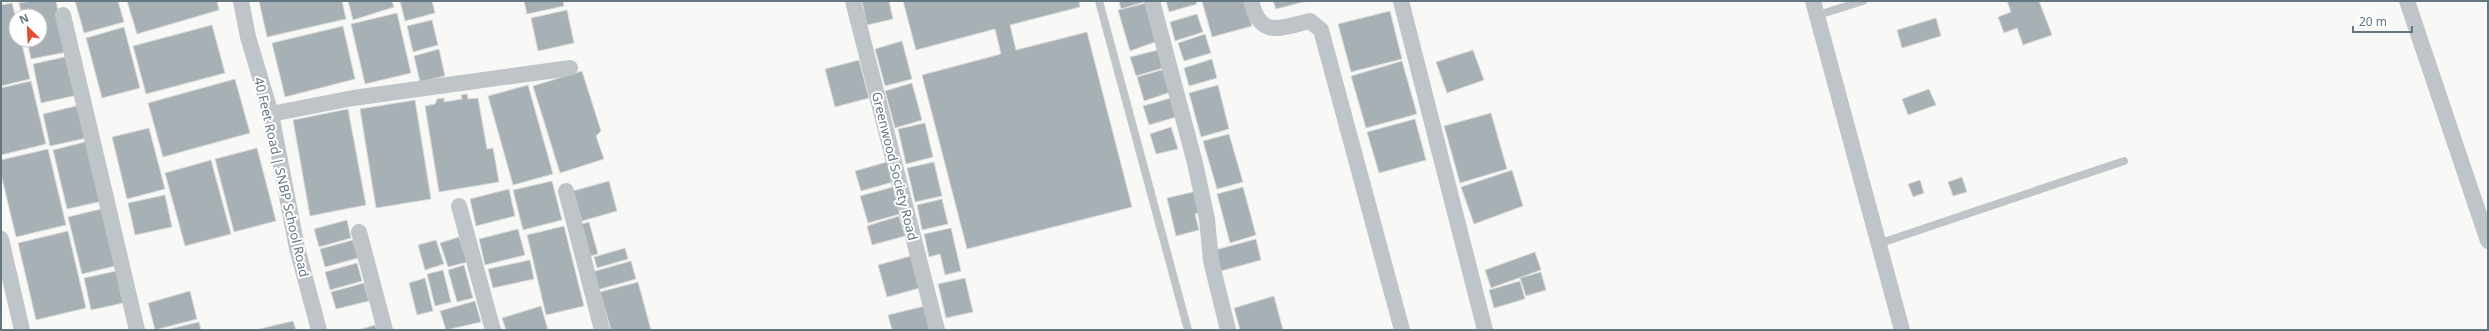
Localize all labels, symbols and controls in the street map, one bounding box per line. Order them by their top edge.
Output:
north arrow [8,8,48,48]
scale bar [2353,8,2412,34]
text: N [17,10,31,27]
text: 20 m [2359,13,2387,30]
street label: 40 Feet Road | SNBP School Road [250,75,314,279]
street label: Greenwood Society Road [868,90,922,242]

